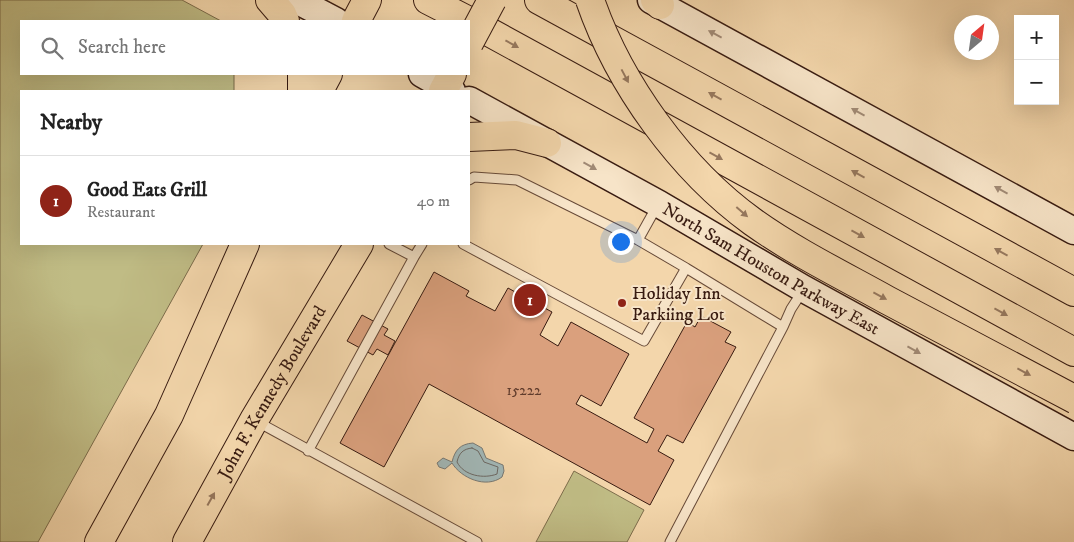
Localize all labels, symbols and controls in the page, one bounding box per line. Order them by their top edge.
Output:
north arrow [954,15,999,60]
map controls [1014,15,1059,105]
button: + [1014,15,1059,60]
search box [20,20,470,75]
one-way arrow [709,30,722,39]
icon: search [38,34,66,62]
text: Search here [78,36,166,59]
one-way arrow [505,40,518,49]
button: − [1014,60,1059,105]
one-way arrow [620,69,629,83]
one-way arrow [708,92,723,100]
one-way arrow [852,107,865,116]
text: Nearby [40,110,102,136]
one-way arrow [708,152,723,160]
one-way arrow [582,162,597,170]
one-way arrow [851,170,865,178]
text: Good Eats Grill [87,179,207,202]
one-way arrow [994,186,1007,195]
text: 1 [53,191,59,211]
text: 40 m [417,191,450,211]
street label: North Sam Houston Parkway East [658,198,883,340]
text: Restaurant [87,202,155,222]
one-way arrow [735,206,747,218]
your location [608,229,634,255]
one-way arrow [851,230,866,238]
one-way arrow [993,248,1008,256]
pin: 1 [514,281,546,319]
place label: Holiday Inn Parkiing Lot [632,283,725,326]
one-way arrow [873,292,888,300]
marker: Holiday Inn Parkiing Lot [616,297,628,309]
street label: John F. Kennedy Boulevard [213,302,332,485]
one-way arrow [994,308,1008,316]
one-way arrow [907,346,921,354]
one-way arrow [1016,368,1031,376]
house number: 15222 [507,381,542,400]
one-way arrow [207,492,215,507]

